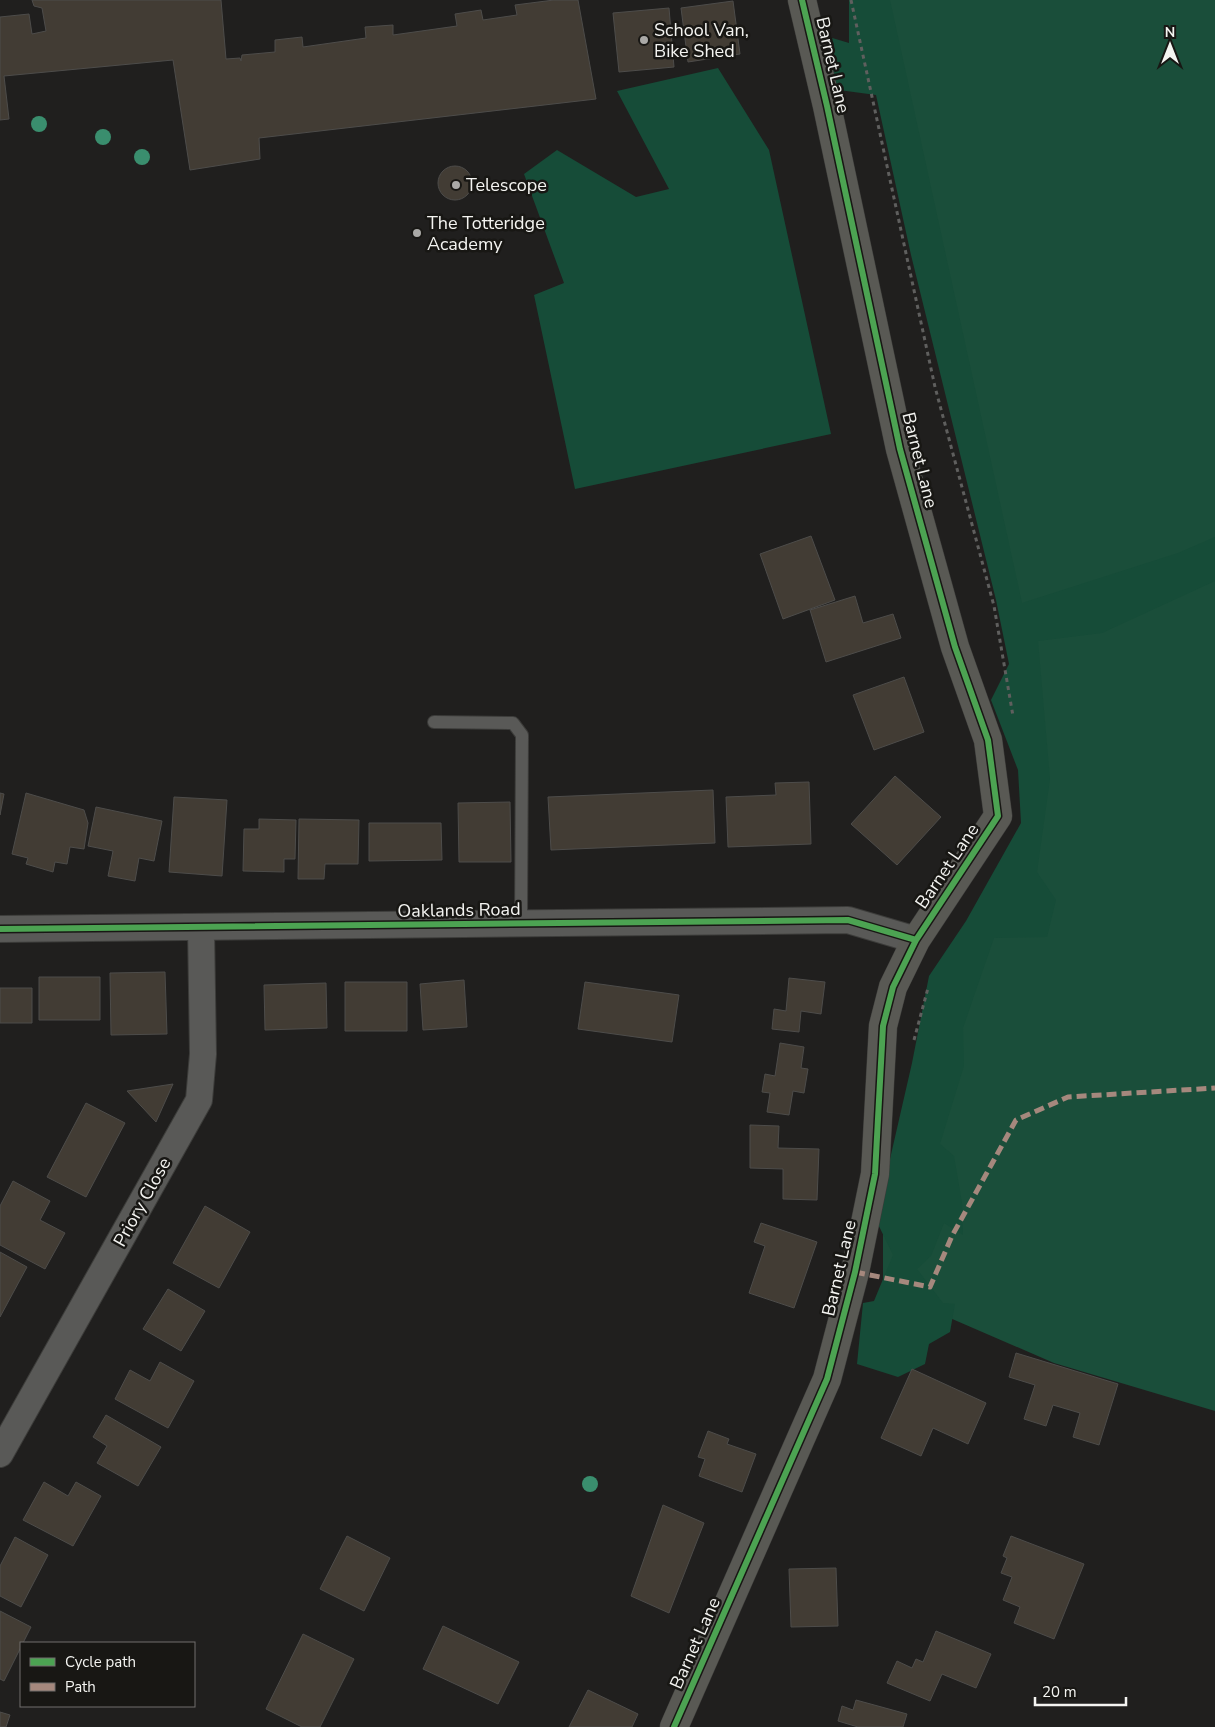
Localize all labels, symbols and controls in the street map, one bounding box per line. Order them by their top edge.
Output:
street label: Barnet Lane [810,15,856,115]
place label: School Van, Bike Shed [654,18,749,63]
north arrow [1145,20,1195,70]
text: N [1165,23,1175,42]
marker: School Van, Bike Shed [638,34,650,46]
place label: Telescope [466,173,547,197]
marker: Telescope [450,179,462,191]
place label: The Totteridge Academy [427,211,545,256]
marker: The Totteridge Academy [411,227,423,239]
street label: Barnet Lane [897,410,943,510]
street label: Barnet Lane [910,819,984,913]
street label: Oaklands Road [397,897,521,923]
street label: Priory Close [108,1153,176,1251]
street label: Barnet Lane [816,1218,862,1318]
street label: Barnet Lane [664,1593,726,1693]
legend [20,1642,195,1707]
text: Cycle path [65,1652,136,1672]
scale bar [1035,1674,1126,1706]
text: Path [65,1677,96,1697]
text: 20 m [1042,1682,1077,1702]

